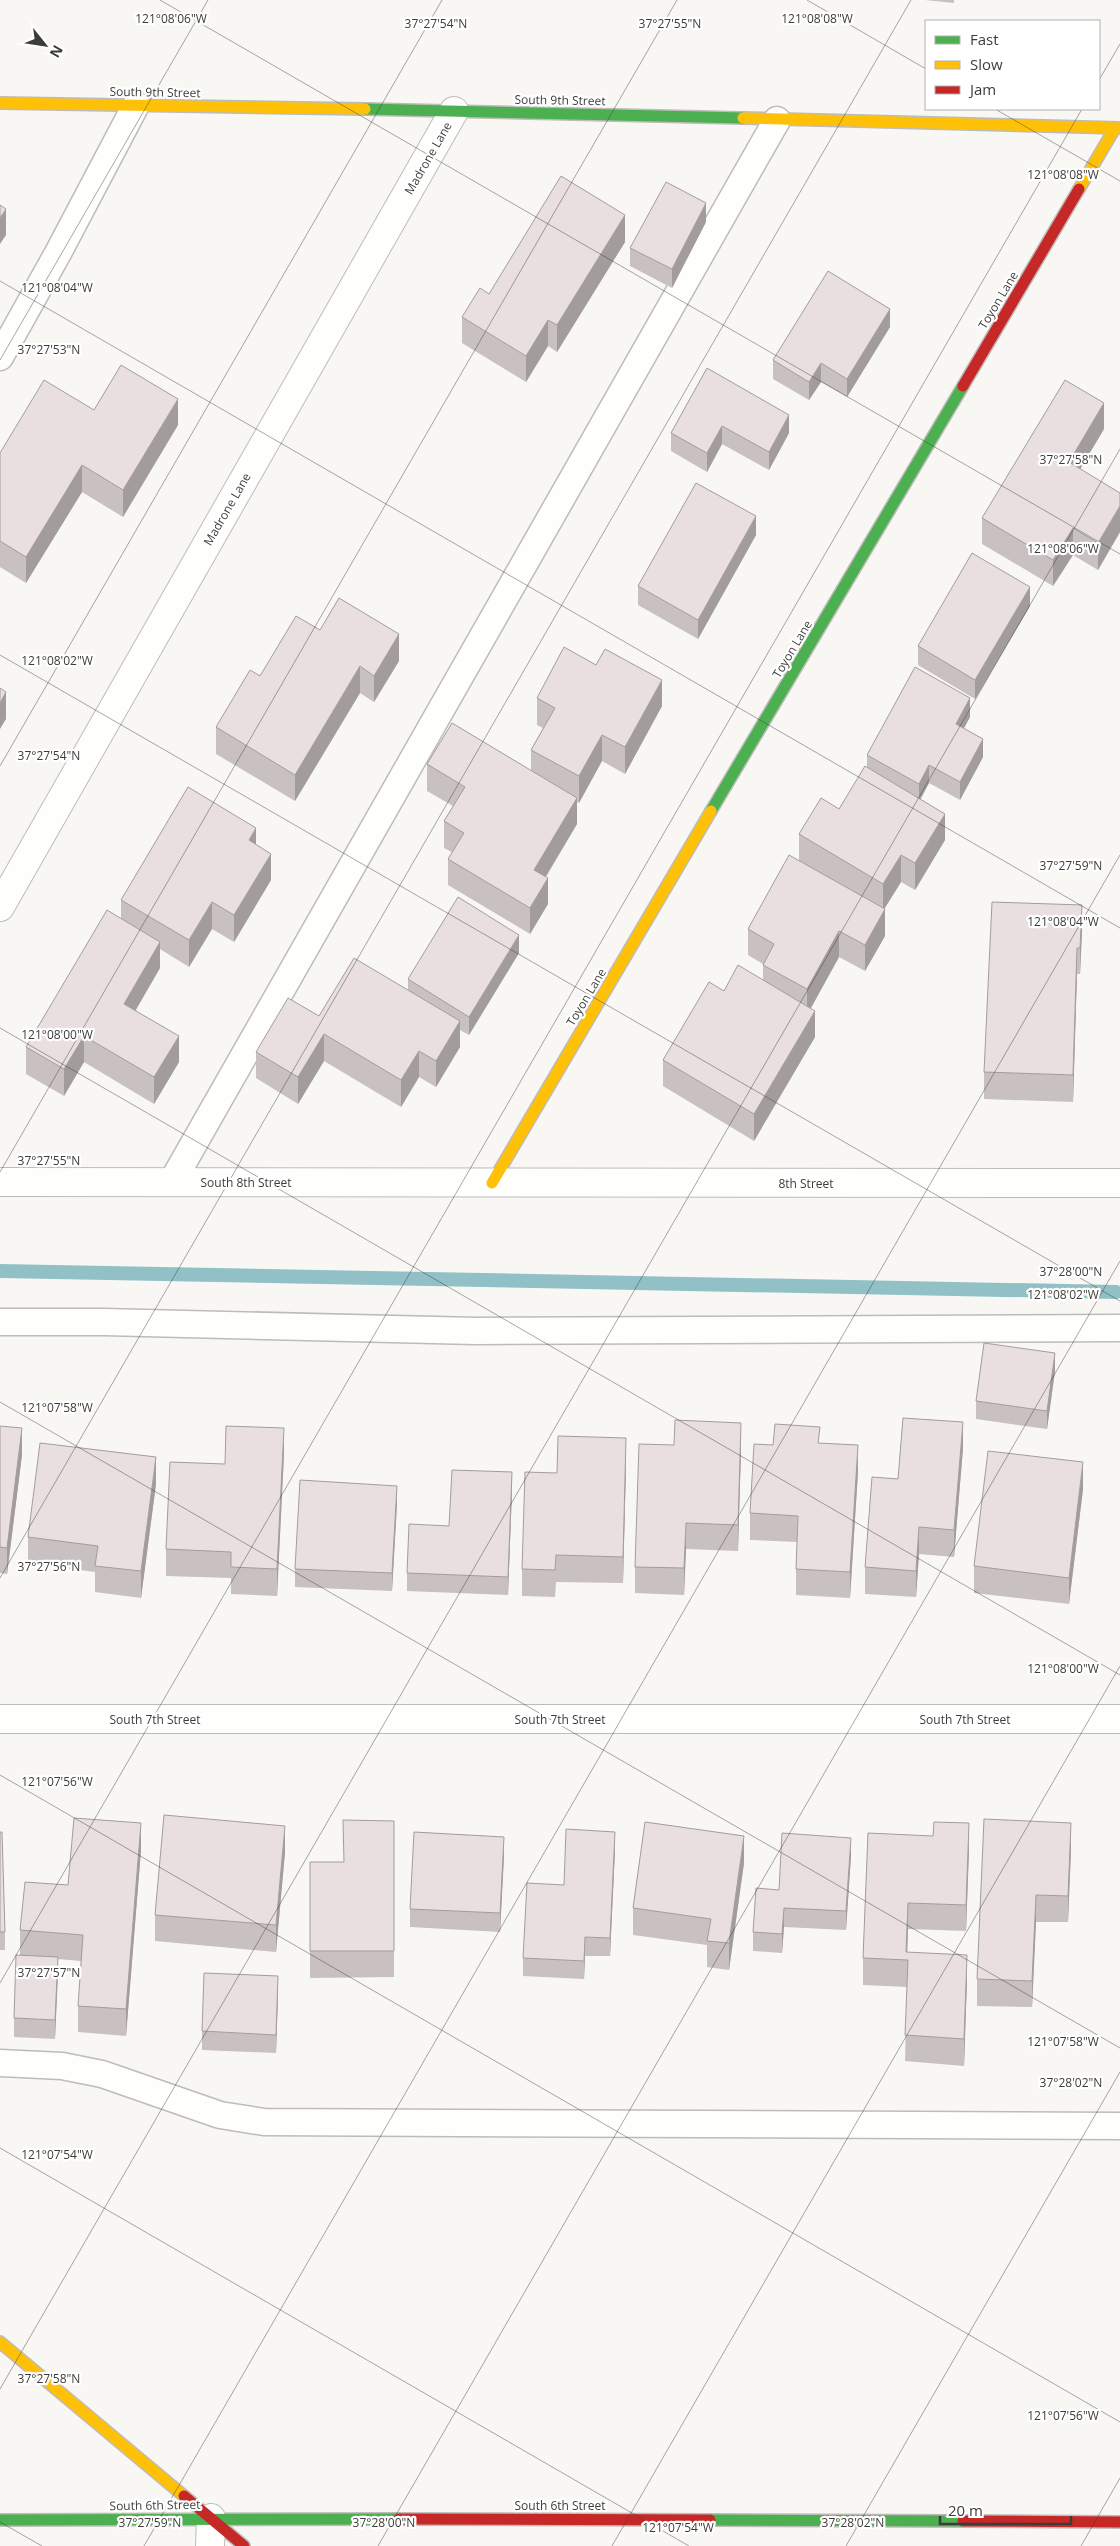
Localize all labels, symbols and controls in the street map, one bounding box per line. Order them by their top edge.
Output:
text: 121°08'06"W [135,10,207,27]
text: 121°08'08"W [781,10,853,27]
text: 37°27'54"N [405,15,467,32]
text: 37°27'55"N [639,15,701,32]
north arrow [20,20,70,70]
legend [925,20,1100,110]
text: Fast [970,29,999,49]
text: N [46,42,68,61]
text: Slow [970,54,1003,74]
text: Jam [968,79,996,99]
street label: South 9th Street [109,83,201,101]
street label: South 9th Street [514,91,606,109]
street label: Madrone Lane [400,118,456,197]
text: 121°08'08"W [1027,166,1099,183]
street label: Toyon Lane [974,268,1022,332]
text: 121°08'04"W [21,279,93,296]
text: 37°27'53"N [18,341,80,358]
text: 37°27'58"N [1040,451,1102,468]
street label: Madrone Lane [199,469,255,548]
text: 121°08'06"W [1027,540,1099,557]
street label: Toyon Lane [768,617,816,681]
text: 121°08'02"W [21,652,93,669]
text: 37°27'54"N [18,747,80,764]
text: 37°27'59"N [1040,857,1102,874]
text: 121°08'04"W [1027,913,1099,930]
street label: Toyon Lane [562,965,610,1029]
text: 121°08'00"W [21,1026,93,1043]
text: 37°27'55"N [18,1152,80,1169]
street label: South 8th Street [200,1174,292,1191]
street label: 8th Street [778,1175,834,1192]
text: 37°28'00"N [1040,1263,1102,1280]
text: 121°08'02"W [1027,1286,1099,1303]
text: 121°07'58"W [21,1399,93,1416]
text: 37°27'56"N [18,1558,80,1575]
text: 121°08'00"W [1027,1660,1099,1677]
street label: South 7th Street [109,1711,201,1728]
street label: South 7th Street [514,1711,606,1728]
street label: South 7th Street [919,1711,1011,1728]
text: 121°07'56"W [21,1773,93,1790]
text: 37°27'57"N [18,1964,80,1981]
text: 121°07'58"W [1027,2033,1099,2050]
text: 37°28'02"N [1040,2074,1102,2091]
text: 121°07'54"W [21,2146,93,2163]
text: 37°27'58"N [18,2370,80,2387]
text: 121°07'56"W [1027,2407,1099,2424]
scale bar [940,2494,1071,2526]
street label: South 6th Street [109,2496,201,2514]
street label: South 6th Street [514,2497,606,2514]
text: 20 m [948,2500,983,2520]
text: 37°27'59"N [119,2514,181,2531]
text: 37°28'00"N [353,2514,415,2531]
text: 37°28'02"N [822,2514,884,2531]
text: 121°07'54"W [642,2519,714,2536]

